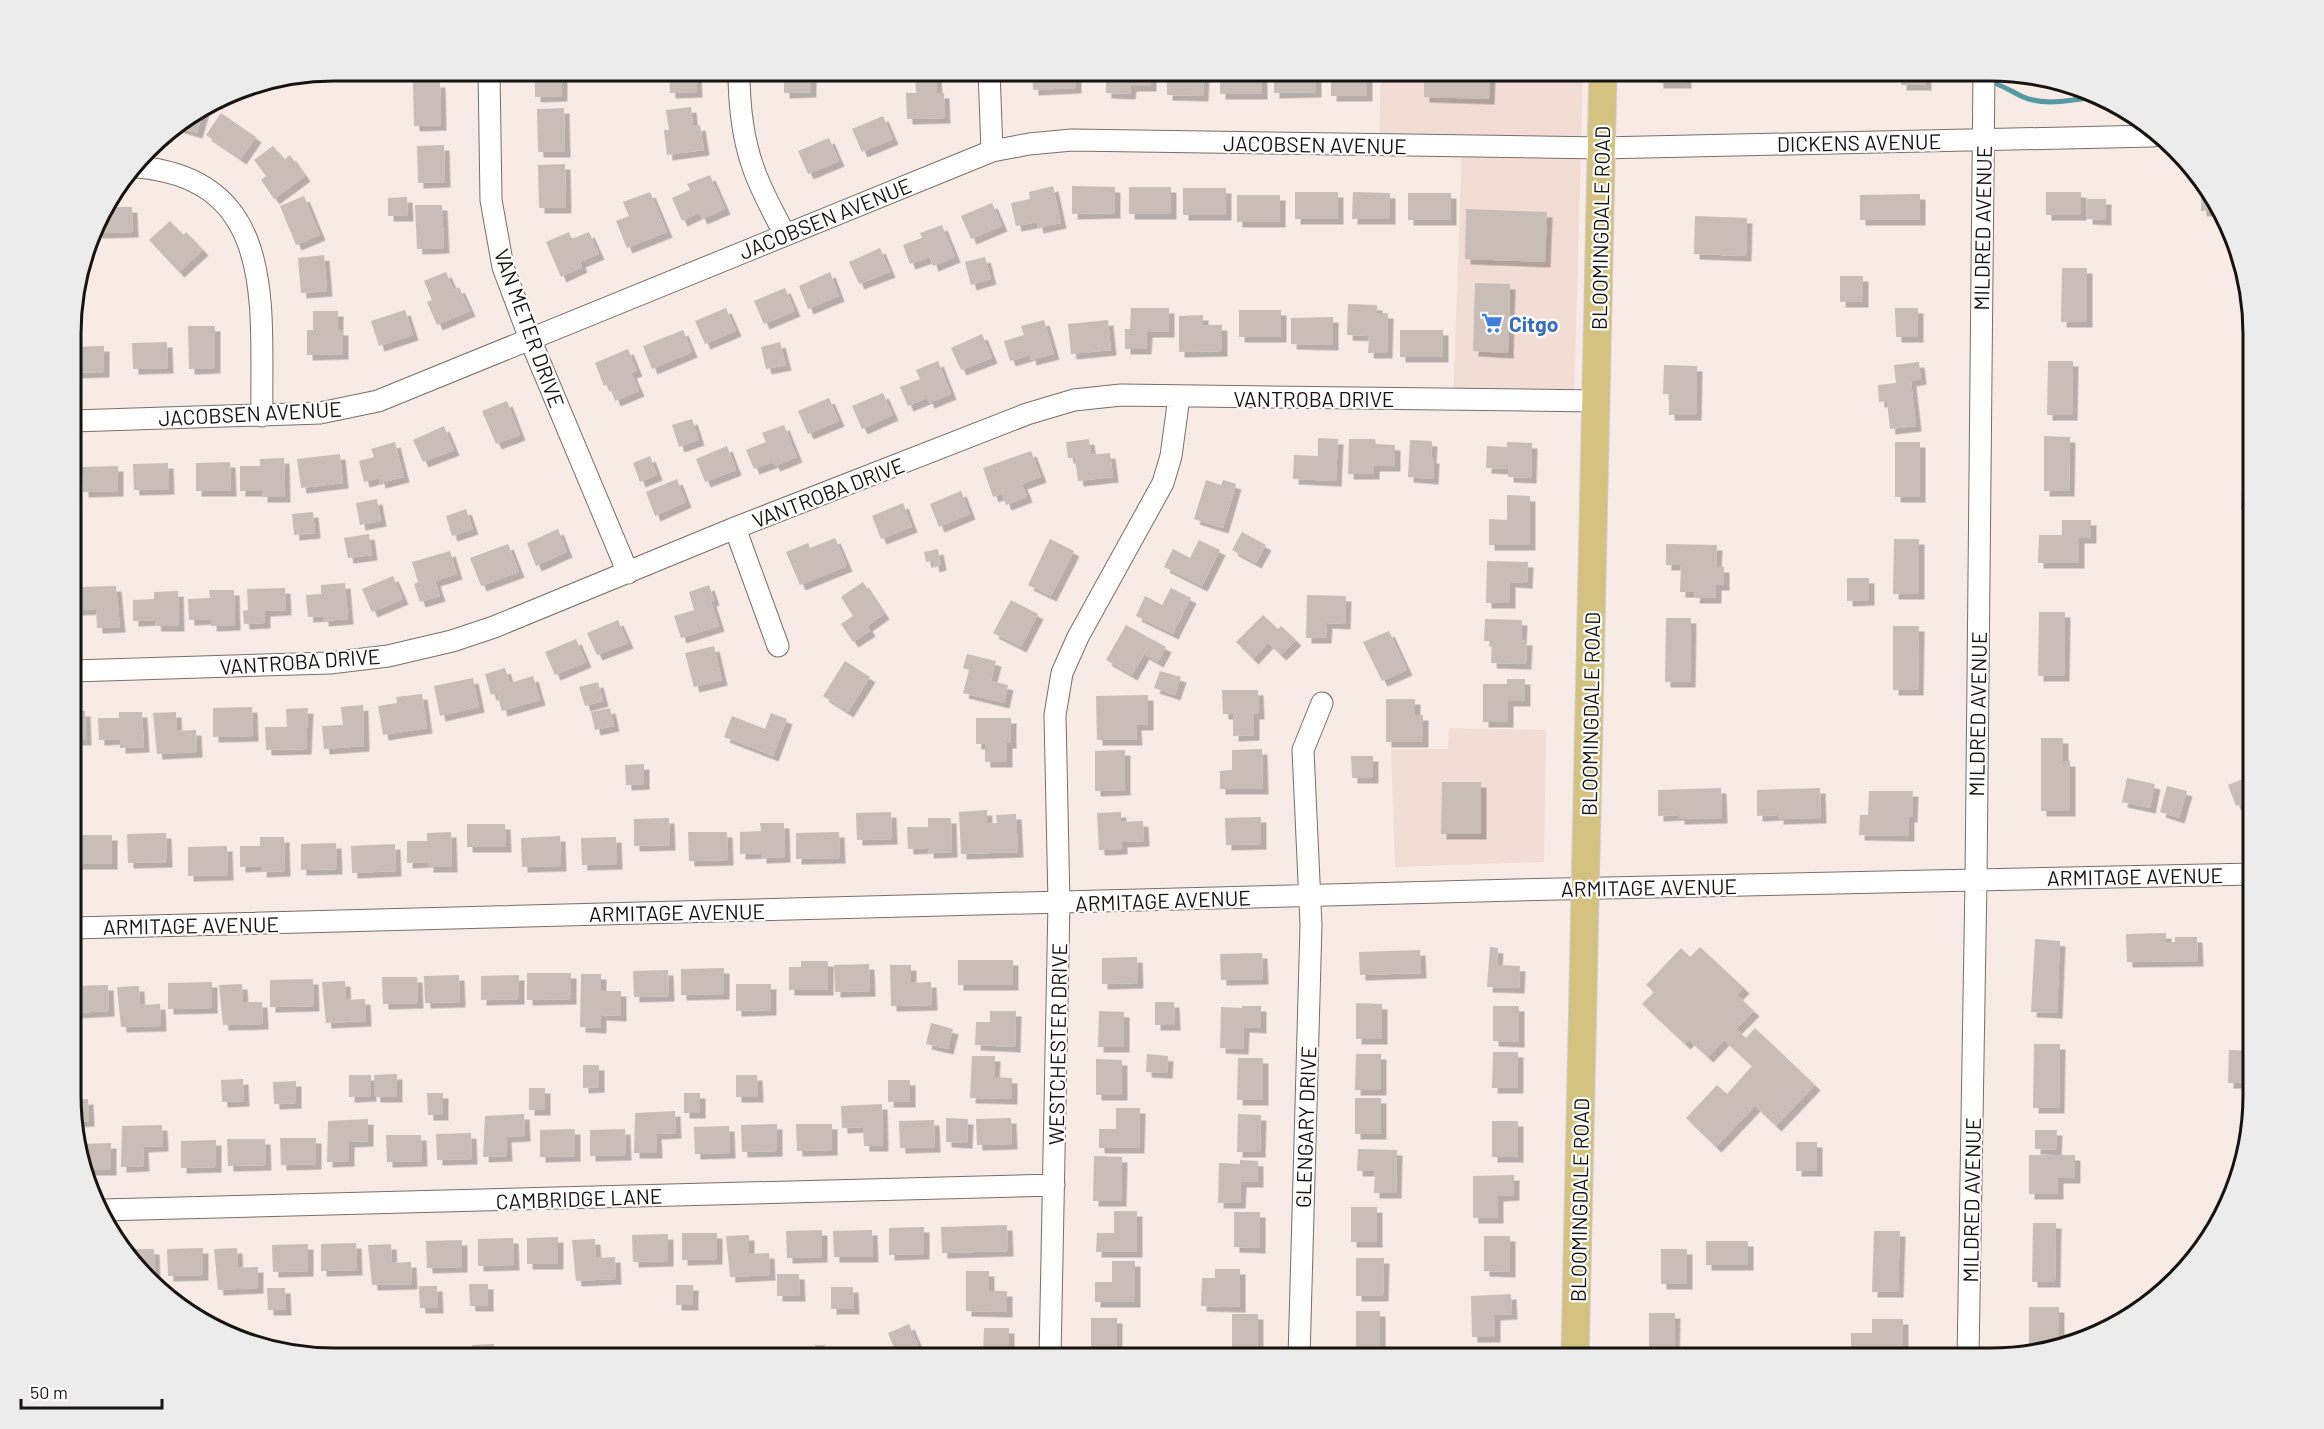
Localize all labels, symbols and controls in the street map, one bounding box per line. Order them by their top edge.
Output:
street label: BLOOMINGDALE ROAD [1586,126,1614,330]
street label: DICKENS AVENUE [1777,128,1941,156]
street label: JACOBSEN AVENUE [1223,130,1407,158]
street label: MILDRED AVENUE [1968,145,1996,311]
street label: JACOBSEN AVENUE [735,172,915,264]
street label: VAN METER DRIVE [490,245,570,411]
supermarket icon: Citgo [1480,311,1504,335]
place label: Citgo [1509,311,1558,336]
street label: VANTROBA DRIVE [1234,386,1394,411]
street label: JACOBSEN AVENUE [158,396,342,430]
street label: VANTROBA DRIVE [748,451,908,533]
street label: BLOOMINGDALE ROAD [1576,612,1604,816]
street label: MILDRED AVENUE [1963,631,1991,797]
street label: VANTROBA DRIVE [219,643,381,679]
street label: ARMITAGE AVENUE [2047,862,2223,890]
street label: ARMITAGE AVENUE [1561,873,1737,901]
street label: ARMITAGE AVENUE [1075,884,1251,916]
street label: ARMITAGE AVENUE [589,898,765,926]
street label: ARMITAGE AVENUE [103,911,279,939]
street label: WESTCHESTER DRIVE [1043,943,1071,1145]
street label: GLENGARY DRIVE [1290,1046,1320,1208]
street label: BLOOMINGDALE ROAD [1565,1098,1593,1302]
street label: MILDRED AVENUE [1957,1117,1985,1283]
street label: CAMBRIDGE LANE [495,1183,663,1213]
scale bar [21,1372,162,1410]
text: 50 m [30,1381,68,1403]

